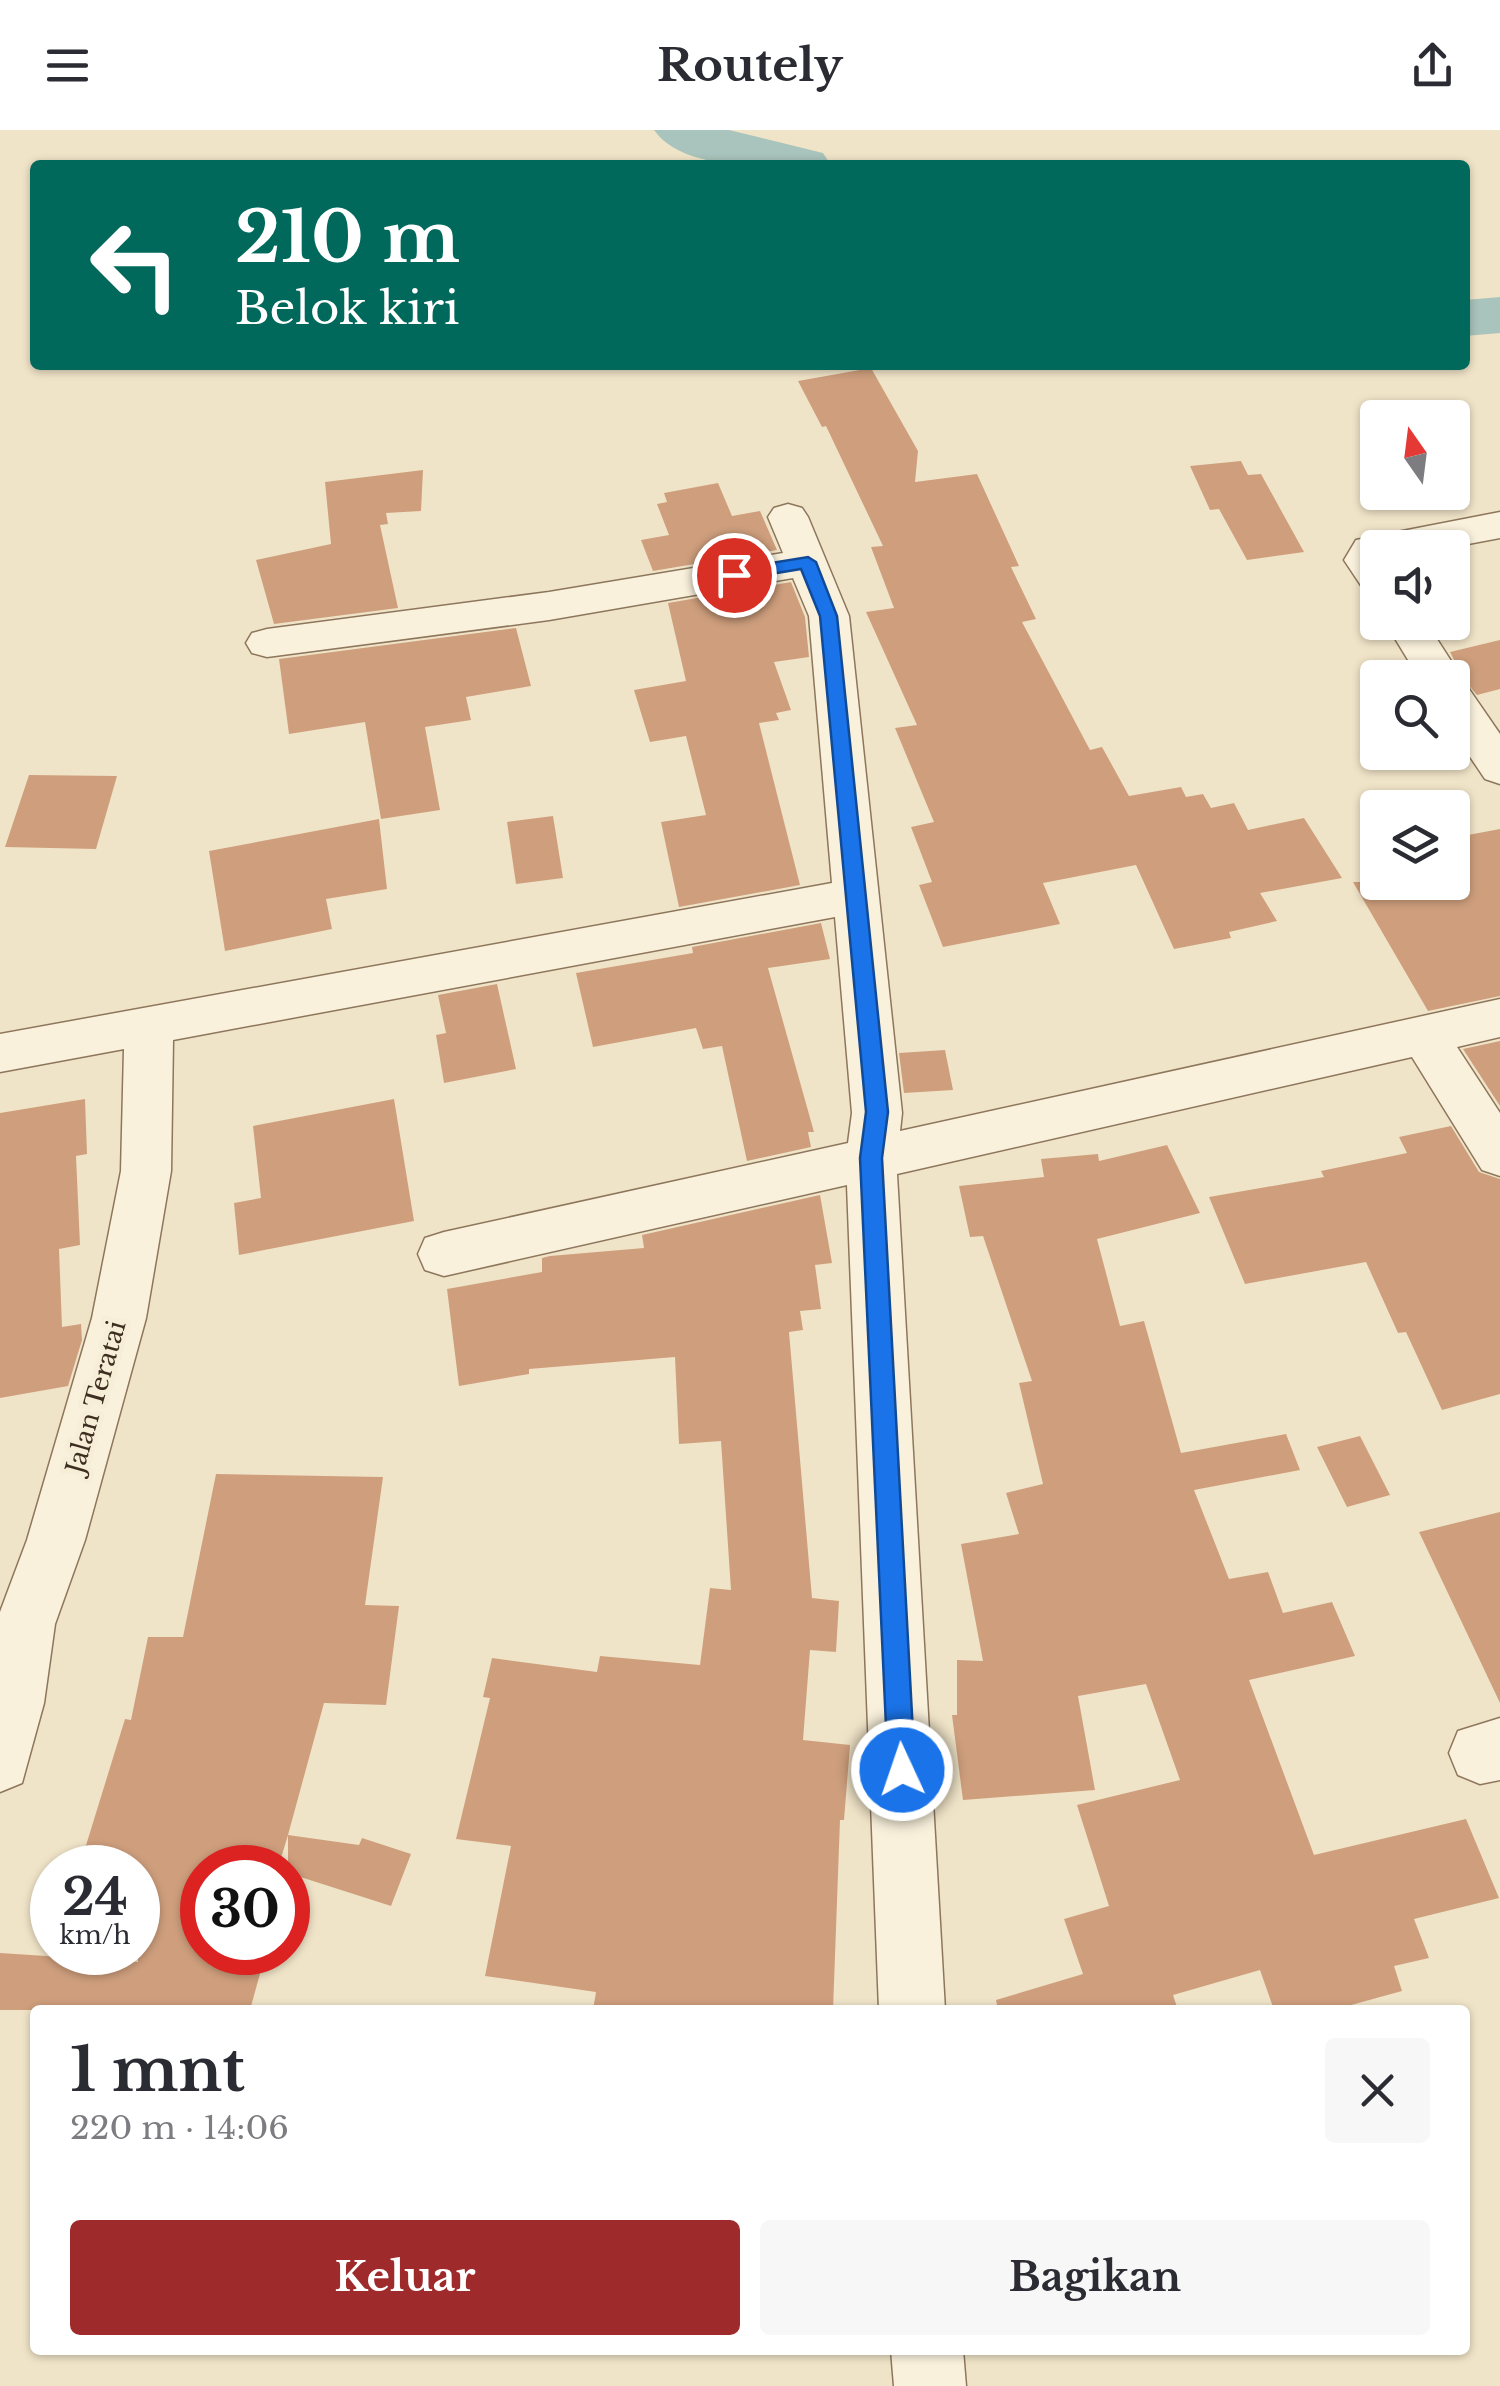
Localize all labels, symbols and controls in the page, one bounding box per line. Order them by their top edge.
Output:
text: Routely [657,37,843,93]
icon: menu [40,38,95,93]
icon: share [1405,38,1460,93]
text: 210 m [235,194,460,281]
icon: left [70,200,200,330]
text: Belok kiri [235,280,459,336]
north arrow [1360,400,1470,510]
map controls [1360,400,1470,900]
button: sound [1360,530,1470,640]
pin [692,533,777,618]
icon: arrive [707,548,762,603]
button: search [1360,660,1470,770]
button: layers [1360,790,1470,900]
street label: Jalan Teratai [59,1316,133,1480]
position arrow [850,1718,954,1822]
speed limit sign: 30 [180,1845,310,1975]
text: 24 [62,1866,128,1929]
text: km/h [60,1920,130,1951]
text: 1 mnt [70,2033,245,2107]
button: close [1325,2038,1430,2143]
text: 220 m · 14:06 [70,2108,289,2148]
button: Keluar [70,2220,740,2335]
button: Bagikan [760,2220,1430,2335]

